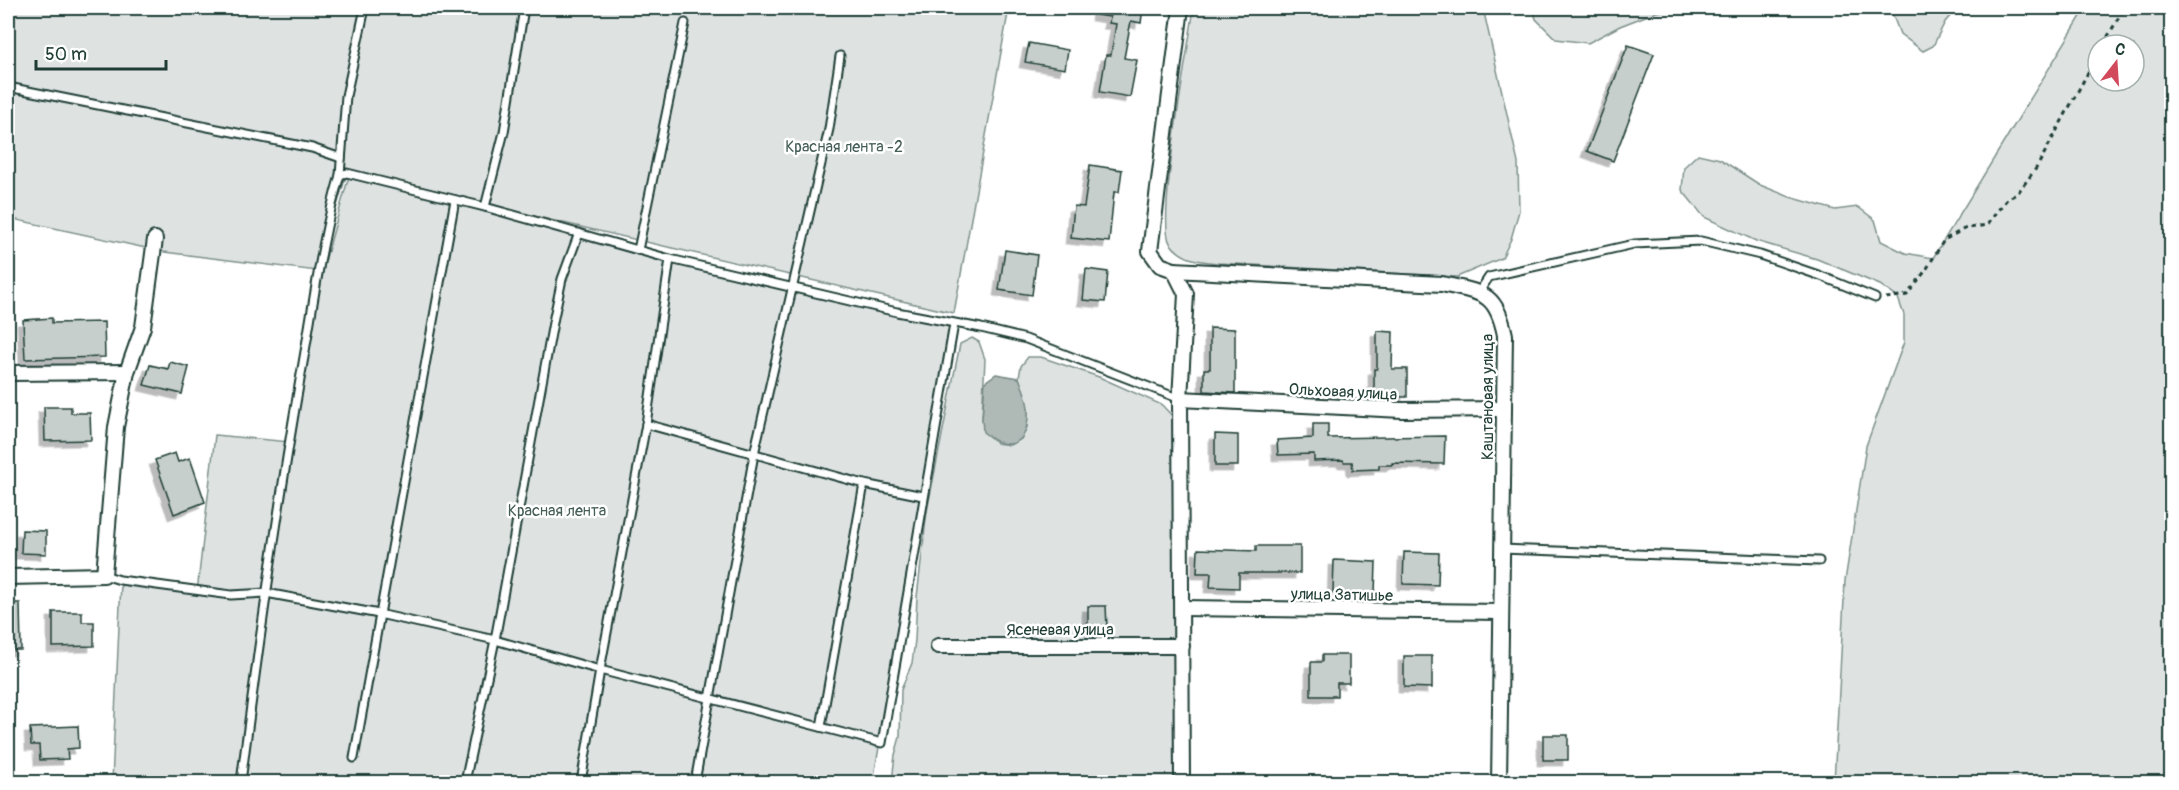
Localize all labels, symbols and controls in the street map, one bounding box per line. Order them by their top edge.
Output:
scale bar [36,33,166,71]
north arrow [2086,33,2146,93]
text: С [2112,39,2128,61]
text: 50 m [45,43,87,66]
park label: Красная лента -2 [785,137,903,157]
street label: Каштановая улица [1478,334,1498,460]
street label: Ольховая улица [1288,379,1398,405]
park label: Красная лента [508,501,606,521]
street label: улица Затишье [1290,584,1393,606]
street label: Ясеневая улица [1006,620,1114,640]

